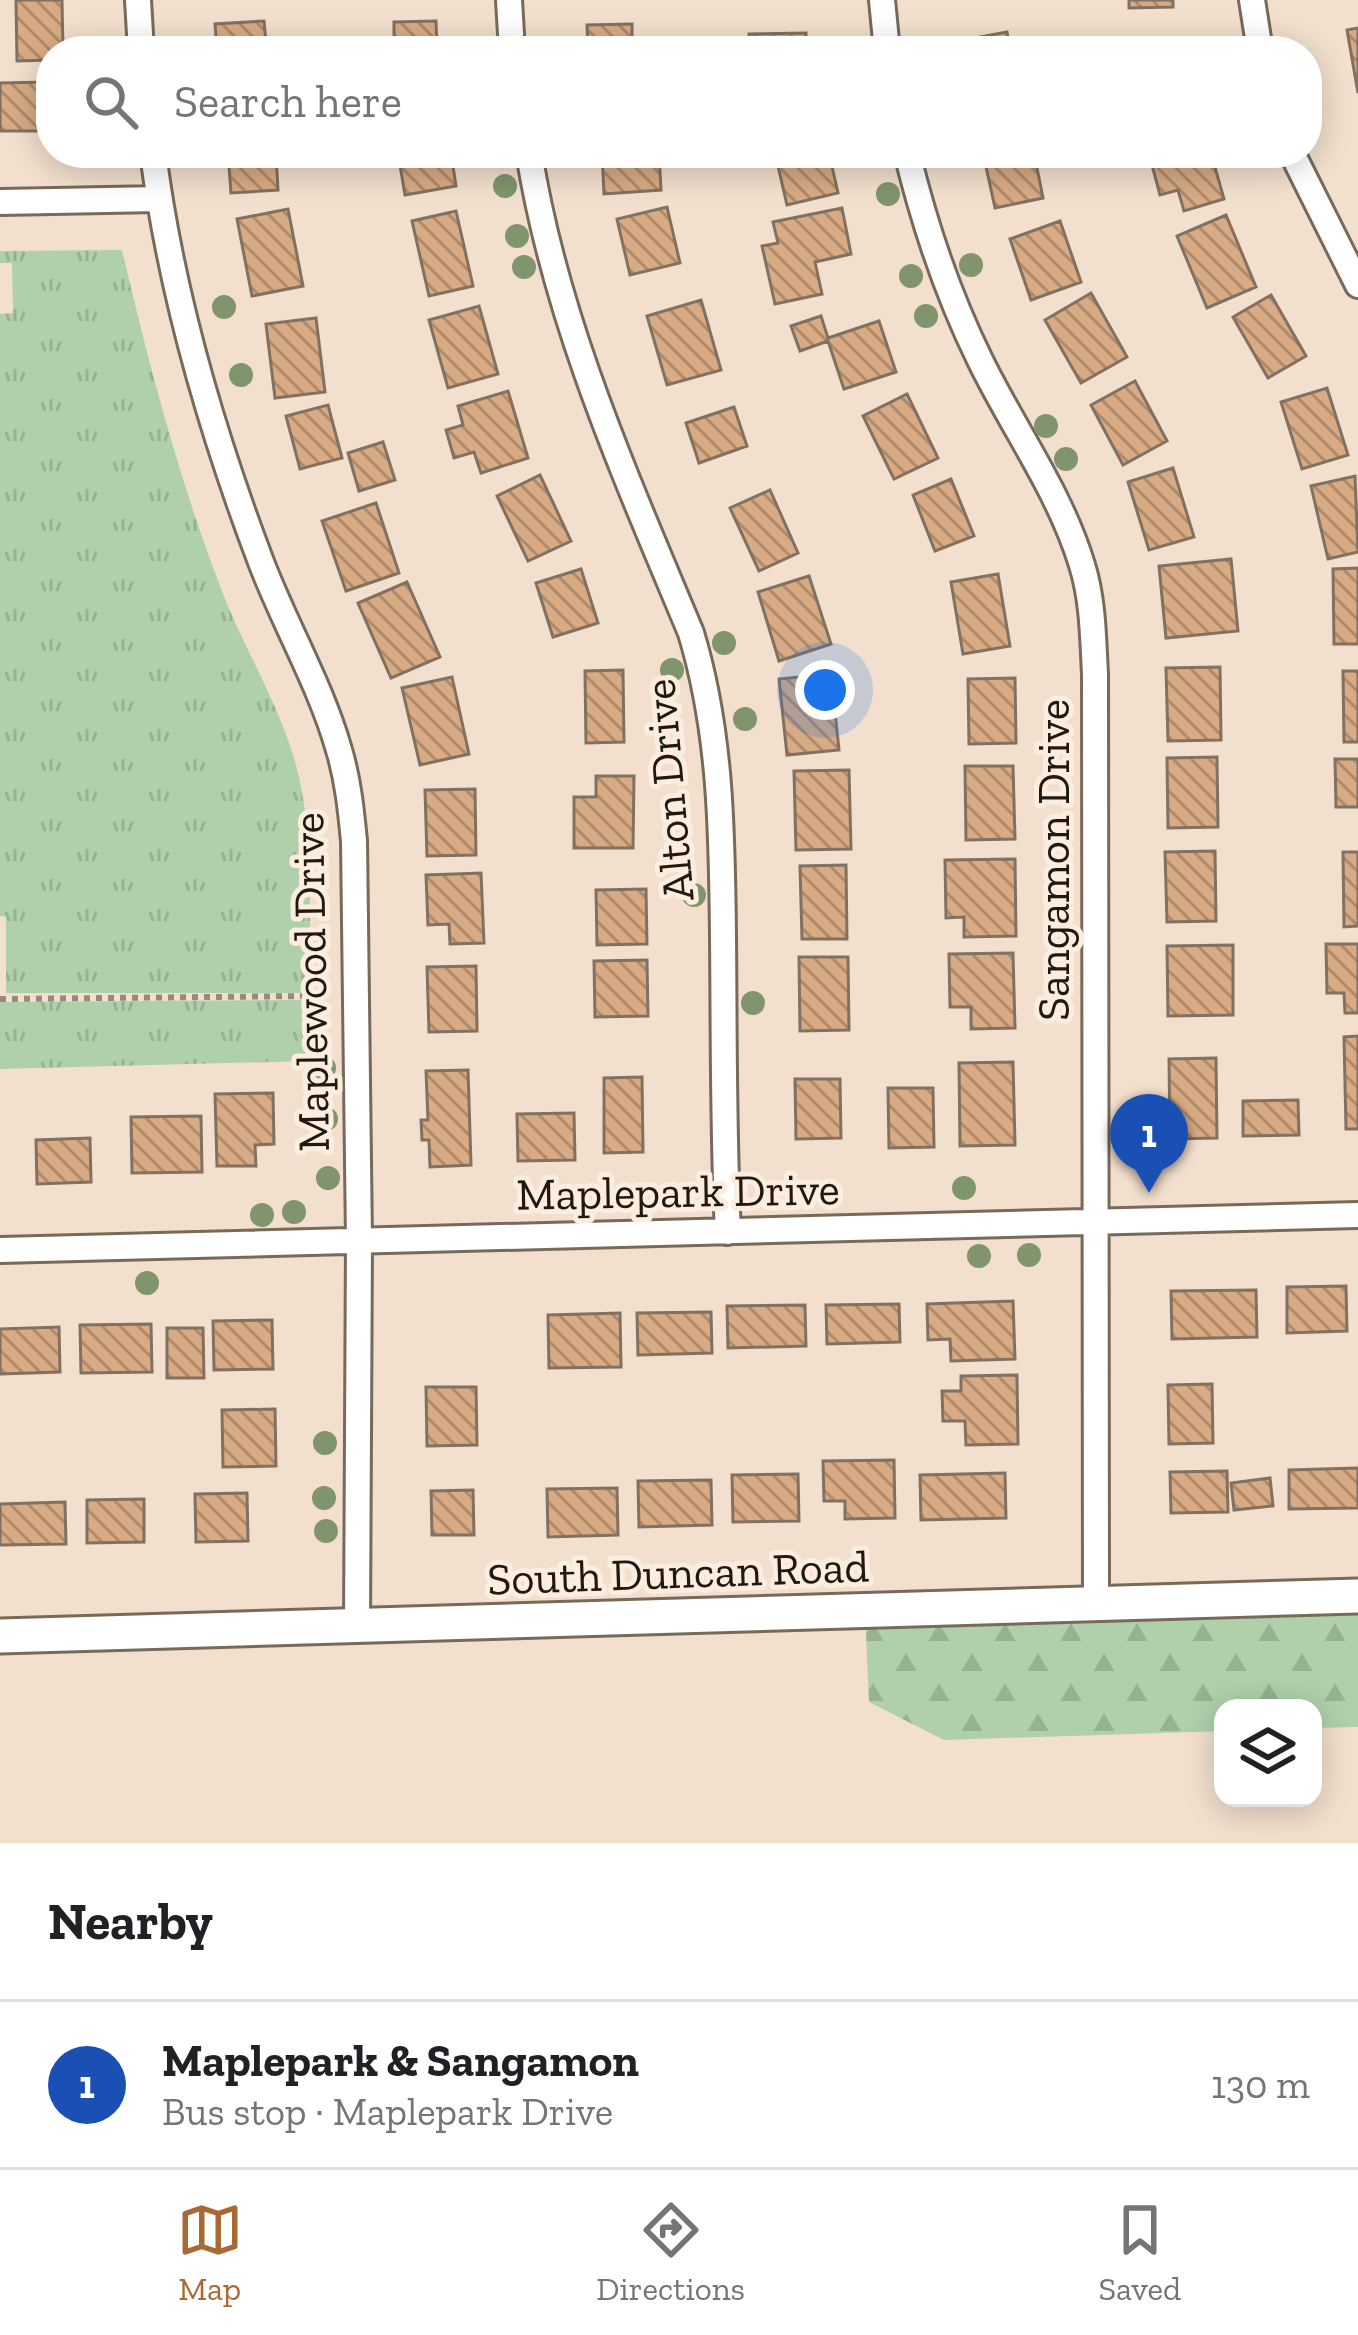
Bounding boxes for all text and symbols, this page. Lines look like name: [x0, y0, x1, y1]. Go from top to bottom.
search box: [36, 36, 1322, 168]
icon: search: [78, 69, 144, 135]
text: Search here: [174, 75, 402, 129]
your location: [795, 660, 855, 720]
street label: Alton Drive: [632, 677, 706, 903]
street label: Sangamon Drive: [1027, 699, 1081, 1021]
street label: Maplewood Drive: [281, 812, 341, 1152]
pin: 1: [1110, 1094, 1188, 1193]
street label: Maplepark Drive: [516, 1162, 840, 1222]
street label: South Duncan Road: [486, 1539, 870, 1607]
map controls: [1214, 1699, 1322, 1807]
button: layers: [1214, 1699, 1322, 1807]
text: Nearby: [48, 1891, 213, 1952]
text: Maplepark & Sangamon: [162, 2034, 639, 2088]
text: 1: [79, 2061, 95, 2108]
text: 130 m: [1211, 2061, 1310, 2108]
text: Bus stop · Maplepark Drive: [162, 2088, 613, 2135]
tab: Map: [177, 2197, 243, 2308]
tab: Directions: [596, 2197, 745, 2308]
tab: Saved: [1099, 2197, 1181, 2308]

